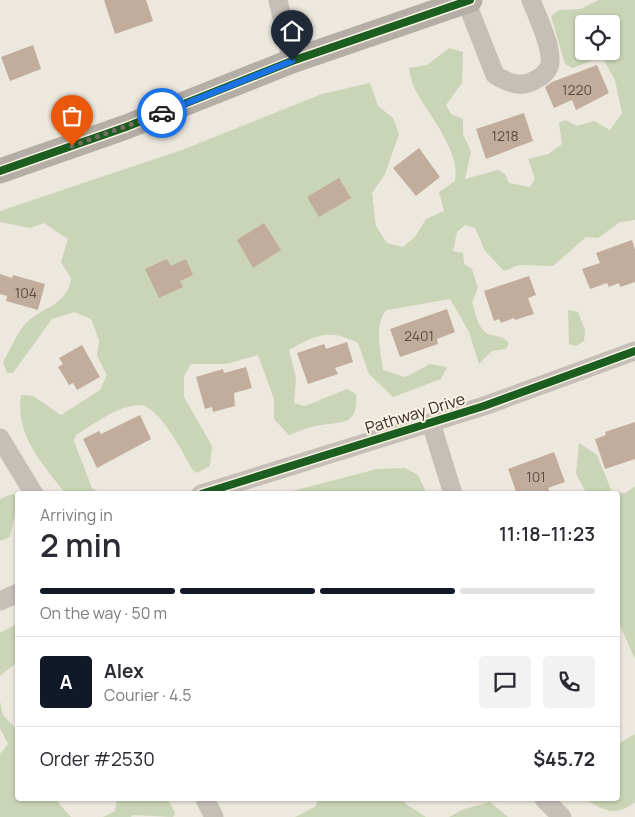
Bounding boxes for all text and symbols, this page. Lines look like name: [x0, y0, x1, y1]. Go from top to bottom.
pin: [271, 10, 313, 61]
map controls: [575, 15, 620, 60]
button: locate: [575, 15, 620, 60]
icon: home: [278, 17, 306, 45]
house number: 1220: [562, 80, 592, 99]
courier: [137, 88, 187, 138]
pin: [51, 95, 93, 146]
icon: car: [148, 99, 176, 127]
icon: bag: [58, 102, 86, 130]
house number: 1218: [491, 126, 519, 145]
house number: 104: [15, 283, 37, 302]
house number: 2401: [404, 326, 434, 345]
street label: Pathway Drive: [362, 387, 468, 439]
house number: 101: [526, 467, 546, 486]
text: Arriving in: [40, 504, 113, 526]
text: 11:18–11:23: [499, 521, 595, 547]
text: 2 min: [40, 523, 122, 567]
text: On the way · 50 m: [40, 602, 167, 624]
button: chat: [479, 656, 531, 708]
button: phone: [543, 656, 595, 708]
text: Alex: [104, 658, 144, 684]
text: A: [60, 669, 72, 695]
text: Courier · 4.5: [104, 684, 191, 706]
text: Order #2530: [40, 746, 155, 772]
text: $45.72: [533, 746, 595, 772]

